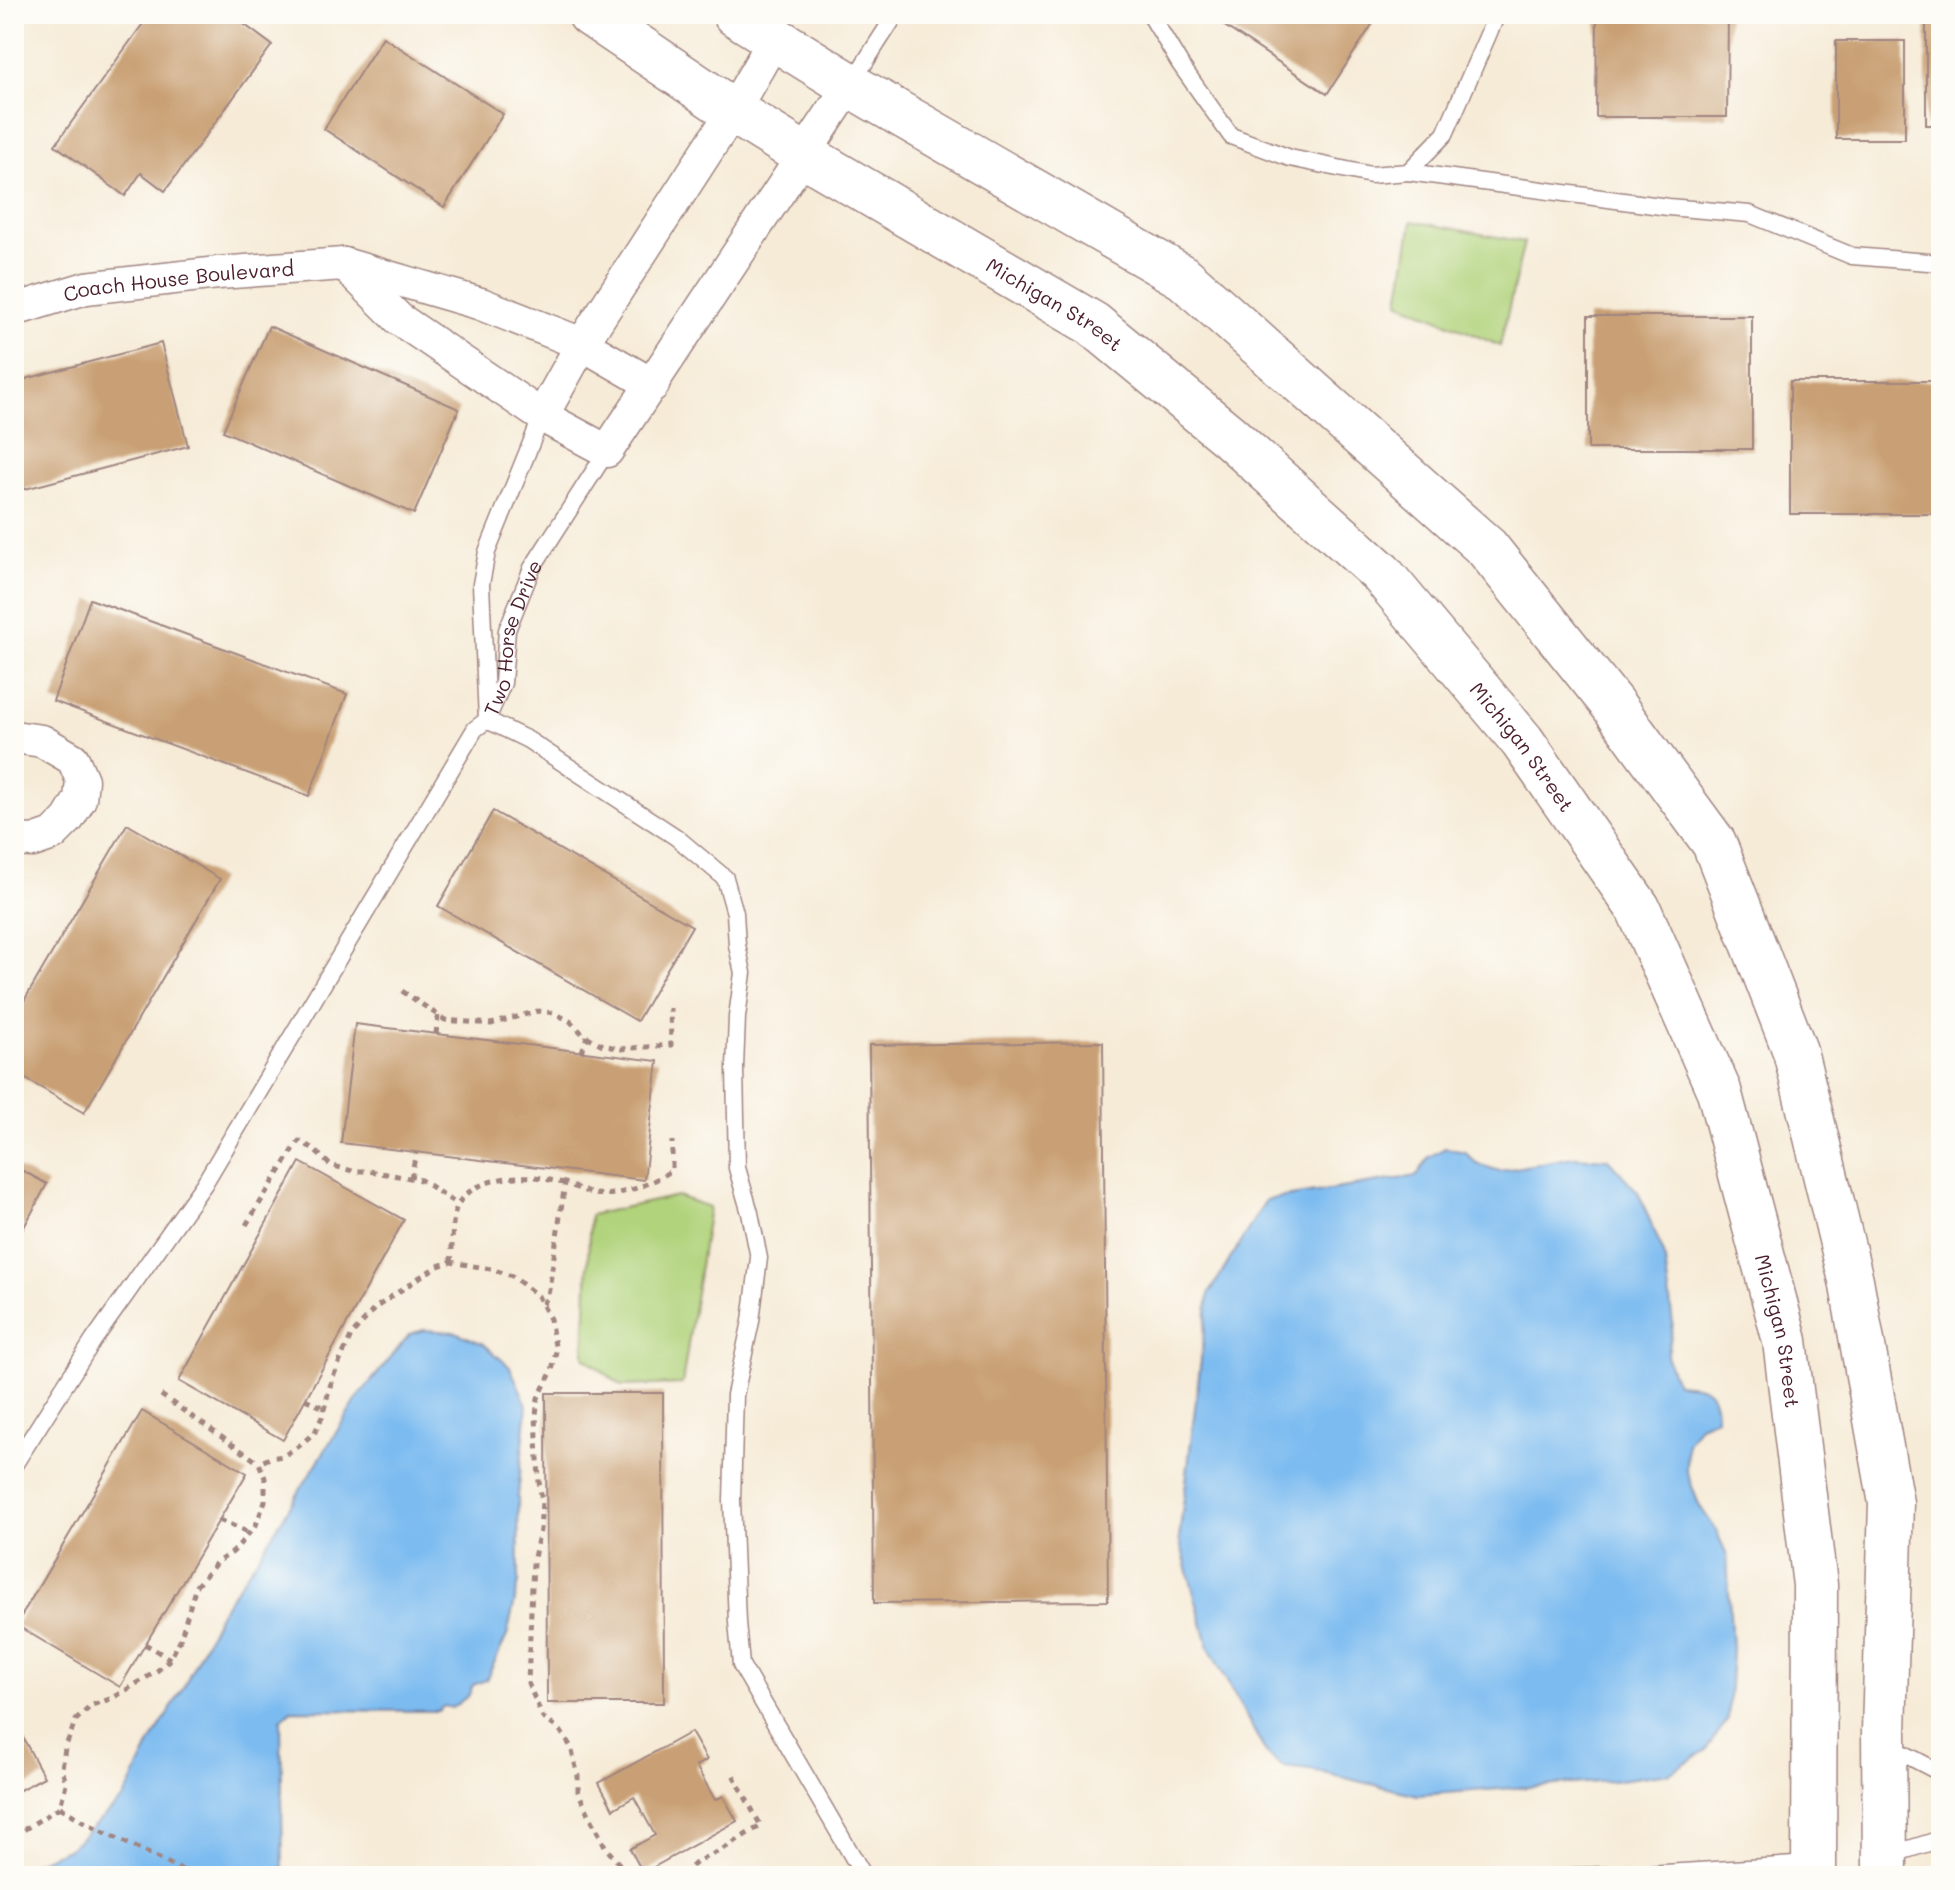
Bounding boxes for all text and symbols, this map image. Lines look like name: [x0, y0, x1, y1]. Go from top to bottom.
street label: Michigan Street: [982, 252, 1128, 356]
street label: Coach House Boulevard: [60, 255, 295, 307]
street label: Two Horse Drive: [477, 554, 547, 720]
street label: Michigan Street: [1465, 676, 1580, 817]
street label: Michigan Street: [1750, 1251, 1806, 1409]

